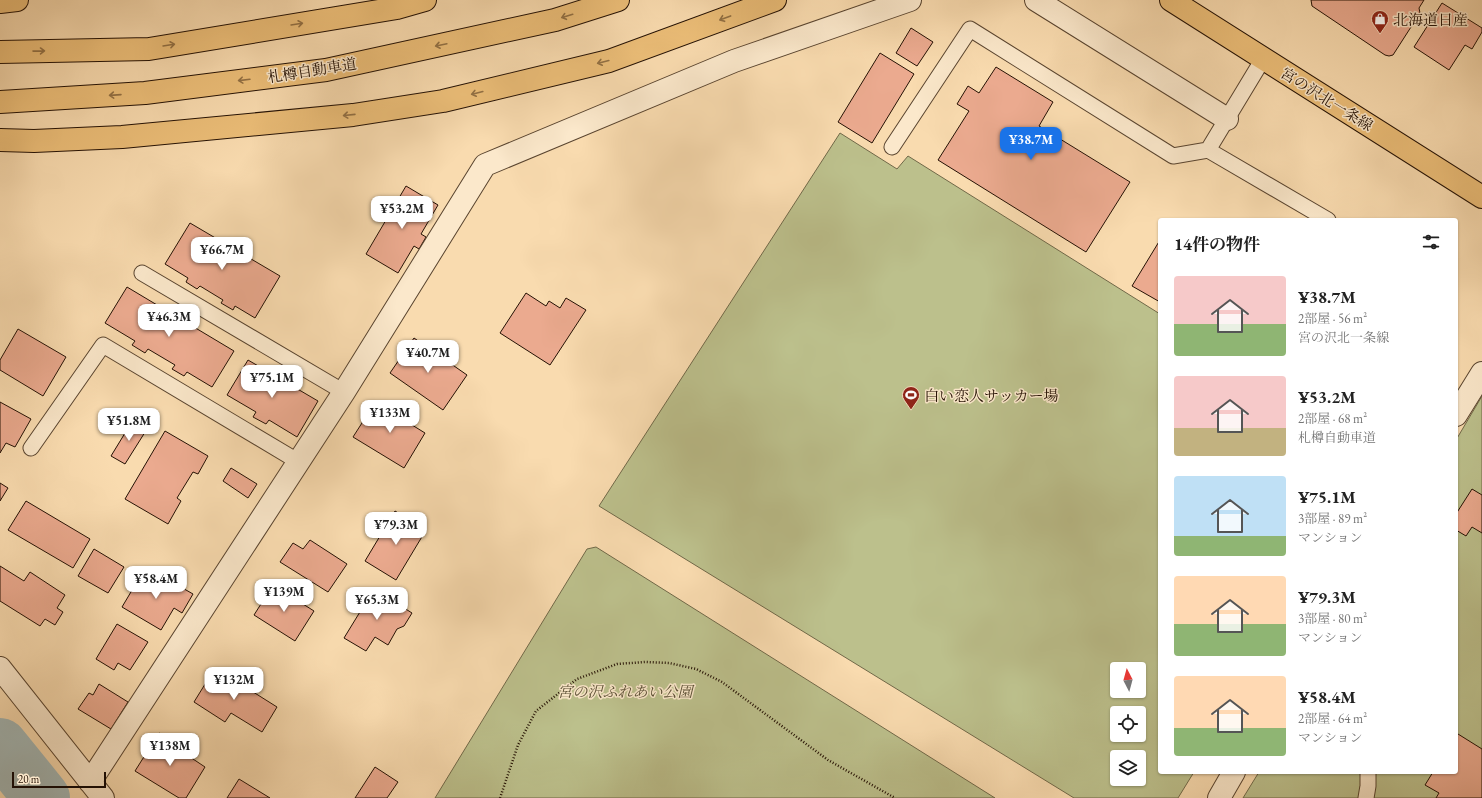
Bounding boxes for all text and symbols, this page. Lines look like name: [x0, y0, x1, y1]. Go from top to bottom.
shop icon: 北海道日産: [1370, 9, 1390, 34]
place label: 北海道日産: [1393, 10, 1468, 29]
one-way arrow: [561, 13, 574, 20]
one-way arrow: [720, 15, 732, 23]
one-way arrow: [290, 20, 303, 28]
one-way arrow: [162, 41, 175, 49]
one-way arrow: [435, 41, 448, 49]
one-way arrow: [32, 47, 45, 55]
street label: 札樽自動車道: [266, 54, 358, 86]
one-way arrow: [597, 59, 610, 66]
street label: 宮の沢北一条線: [1277, 63, 1377, 135]
one-way arrow: [238, 76, 251, 84]
one-way arrow: [470, 90, 483, 98]
one-way arrow: [109, 91, 122, 99]
one-way arrow: [342, 111, 355, 119]
pin: ¥38.7M: [998, 127, 1064, 161]
text: ¥38.7M: [1009, 131, 1053, 148]
pin: ¥53.2M: [369, 196, 435, 230]
text: ¥53.2M: [380, 200, 424, 217]
icon: filters: [1420, 231, 1442, 253]
text: 14件の物件: [1174, 233, 1260, 255]
pin: ¥66.7M: [189, 237, 255, 271]
text: ¥66.7M: [200, 241, 244, 258]
text: ¥38.7M: [1298, 286, 1356, 308]
icon: home: [1206, 292, 1254, 340]
pin: ¥46.3M: [136, 304, 202, 338]
text: ¥46.3M: [147, 308, 191, 325]
text: 2部屋 · 56 m²: [1298, 310, 1367, 327]
text: 宮の沢北一条線: [1298, 329, 1389, 346]
pin: ¥40.7M: [395, 340, 461, 374]
text: ¥40.7M: [406, 344, 450, 361]
pin: ¥75.1M: [239, 365, 305, 399]
text: ¥75.1M: [250, 369, 294, 386]
sports icon: 白い恋人サッカー場: [901, 385, 921, 410]
place label: 白い恋人サッカー場: [924, 386, 1059, 405]
text: ¥53.2M: [1298, 386, 1356, 408]
icon: home: [1206, 392, 1254, 440]
pin: ¥133M: [362, 400, 418, 434]
text: ¥133M: [369, 404, 411, 421]
pin: ¥51.8M: [96, 408, 162, 442]
text: 2部屋 · 68 m²: [1298, 410, 1367, 427]
text: ¥51.8M: [107, 412, 151, 429]
text: 札樽自動車道: [1298, 429, 1376, 446]
text: ¥75.1M: [1298, 486, 1356, 508]
icon: home: [1206, 492, 1254, 540]
text: 3部屋 · 89 m²: [1298, 510, 1367, 527]
pin: ¥79.3M: [363, 512, 429, 546]
text: ¥79.3M: [374, 516, 418, 533]
text: マンション: [1298, 529, 1362, 546]
pin: ¥58.4M: [123, 566, 189, 600]
text: ¥58.4M: [134, 570, 178, 587]
pin: ¥139M: [256, 579, 312, 613]
text: ¥139M: [263, 583, 305, 600]
text: ¥79.3M: [1298, 586, 1356, 608]
pin: ¥65.3M: [344, 587, 410, 621]
text: ¥65.3M: [355, 591, 399, 608]
icon: home: [1206, 592, 1254, 640]
text: 3部屋 · 80 m²: [1298, 610, 1367, 627]
text: マンション: [1298, 629, 1362, 646]
north arrow: [1110, 662, 1146, 698]
map controls: [1110, 662, 1146, 786]
pin: ¥132M: [206, 667, 262, 701]
text: ¥132M: [213, 671, 255, 688]
park label: 宮の沢ふれあい公園: [557, 682, 695, 701]
text: ¥58.4M: [1298, 686, 1356, 708]
icon: home: [1206, 692, 1254, 740]
button: locate: [1110, 706, 1146, 742]
text: 2部屋 · 64 m²: [1298, 710, 1367, 727]
text: マンション: [1298, 729, 1362, 746]
pin: ¥138M: [142, 733, 198, 767]
text: ¥138M: [149, 737, 191, 754]
button: layers: [1110, 750, 1146, 786]
scale bar: [12, 770, 106, 789]
text: 20 m: [18, 772, 39, 786]

